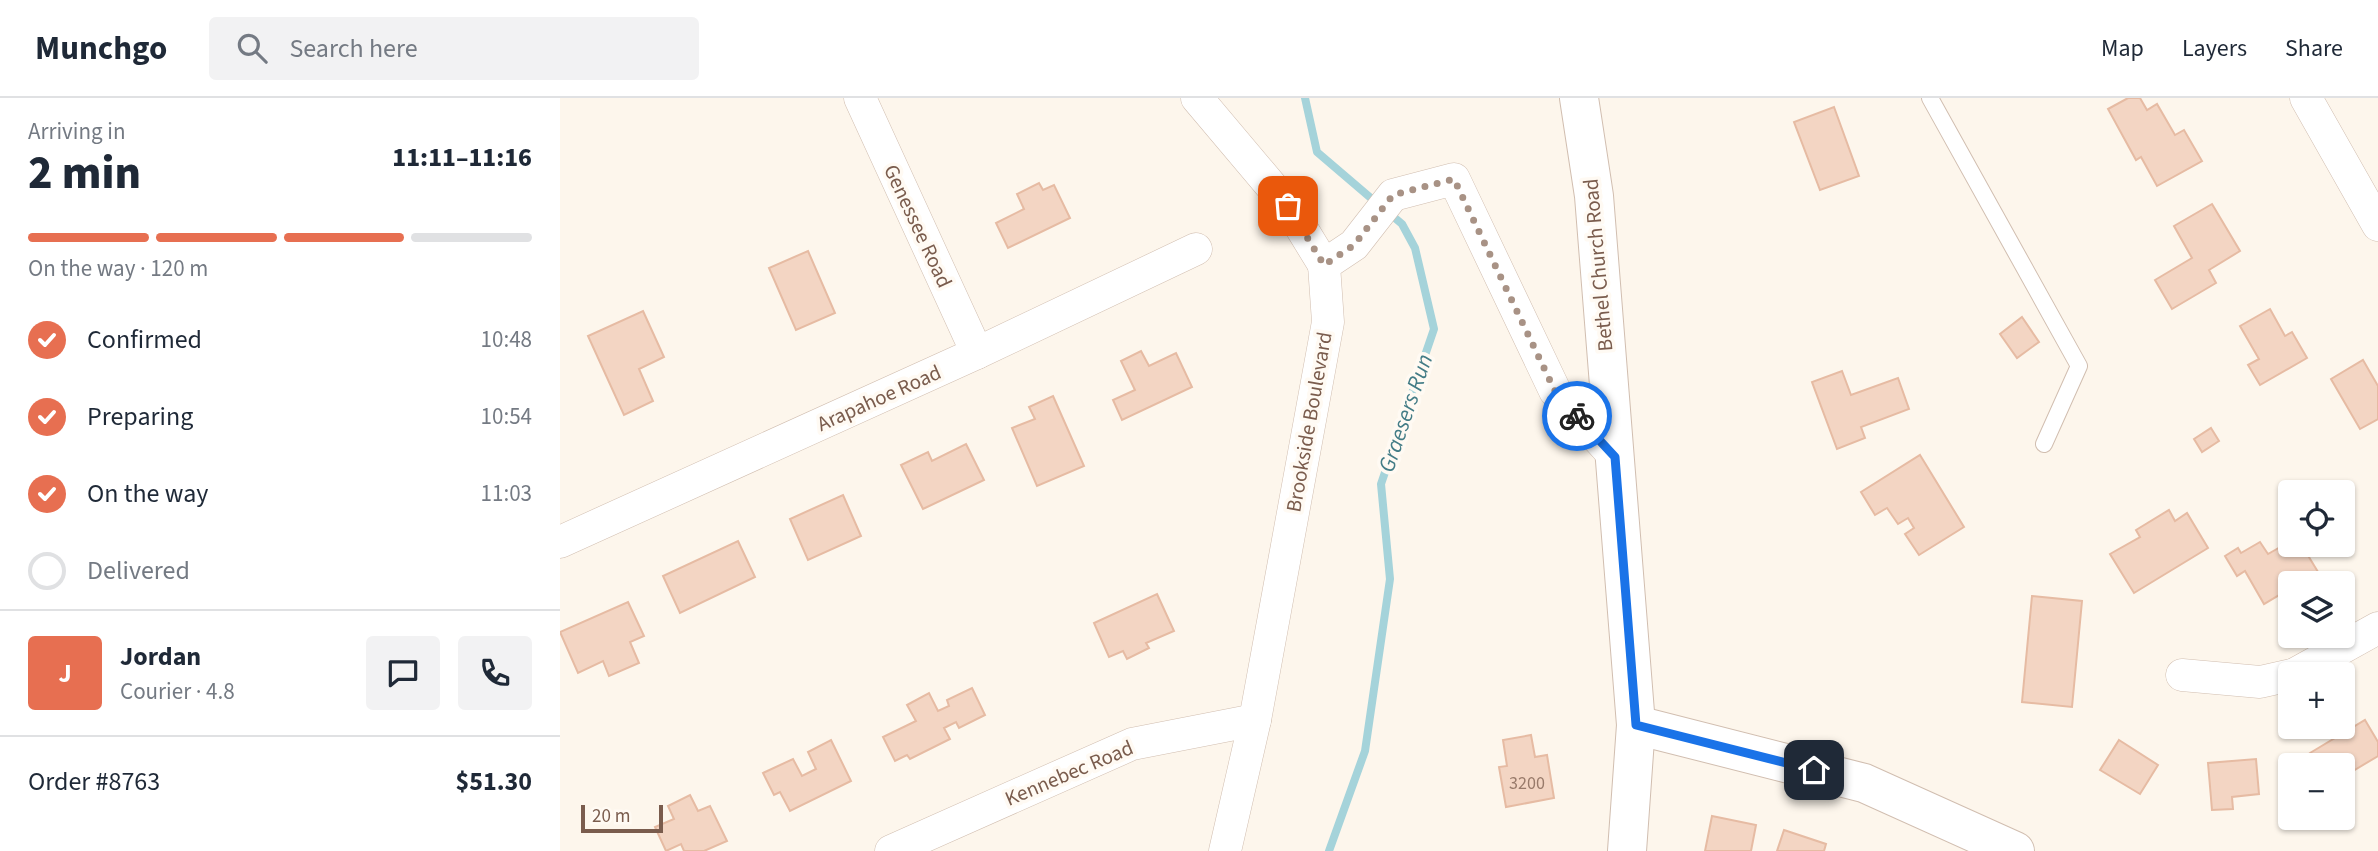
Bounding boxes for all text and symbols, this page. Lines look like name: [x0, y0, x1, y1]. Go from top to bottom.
search box: [209, 17, 699, 80]
text: Munchgo: [35, 25, 167, 72]
icon: search: [233, 29, 271, 67]
text: Search here: [289, 30, 418, 67]
text: Map: [2101, 31, 2144, 66]
text: Layers: [2182, 31, 2247, 66]
text: Share: [2285, 31, 2343, 66]
text: Arriving in: [28, 115, 126, 148]
text: 11:11–11:16: [392, 139, 532, 176]
text: 2 min: [28, 141, 141, 206]
street label: Genessee Road: [876, 159, 960, 293]
pin: [1258, 176, 1318, 236]
street label: Bethel Church Road: [1576, 177, 1620, 353]
icon: bag: [1269, 187, 1307, 225]
text: On the way · 120 m: [28, 252, 208, 285]
icon: check: [28, 321, 66, 359]
text: Confirmed: [87, 321, 202, 358]
text: 10:48: [481, 323, 532, 356]
street label: Brookside Boulevard: [1278, 330, 1340, 514]
water label: Graesers Run: [1370, 350, 1441, 477]
street label: Arapahoe Road: [812, 357, 946, 439]
courier: [1542, 381, 1612, 451]
icon: bike: [1558, 397, 1596, 435]
icon: check: [28, 398, 66, 436]
text: Preparing: [87, 398, 193, 435]
text: 10:54: [481, 400, 532, 433]
icon: check: [28, 475, 66, 513]
text: On the way: [87, 475, 208, 512]
text: 11:03: [481, 477, 532, 510]
map controls: [2278, 480, 2355, 830]
button: locate: [2278, 480, 2355, 557]
text: Delivered: [87, 552, 190, 589]
button: layers: [2278, 571, 2355, 648]
button: chat: [366, 636, 440, 710]
button: phone: [458, 636, 532, 710]
text: Jordan: [120, 638, 201, 675]
text: J: [58, 655, 72, 692]
button: +: [2278, 662, 2355, 739]
text: Courier · 4.8: [120, 675, 235, 708]
street label: Kennebec Road: [1000, 732, 1138, 814]
pin: [1784, 740, 1844, 800]
icon: home: [1795, 751, 1833, 789]
button: −: [2278, 753, 2355, 830]
text: Order #8763: [28, 763, 160, 800]
text: $51.30: [456, 763, 532, 800]
house number: 3200: [1509, 771, 1545, 796]
scale bar: [581, 802, 663, 834]
text: 20 m: [592, 803, 630, 830]

